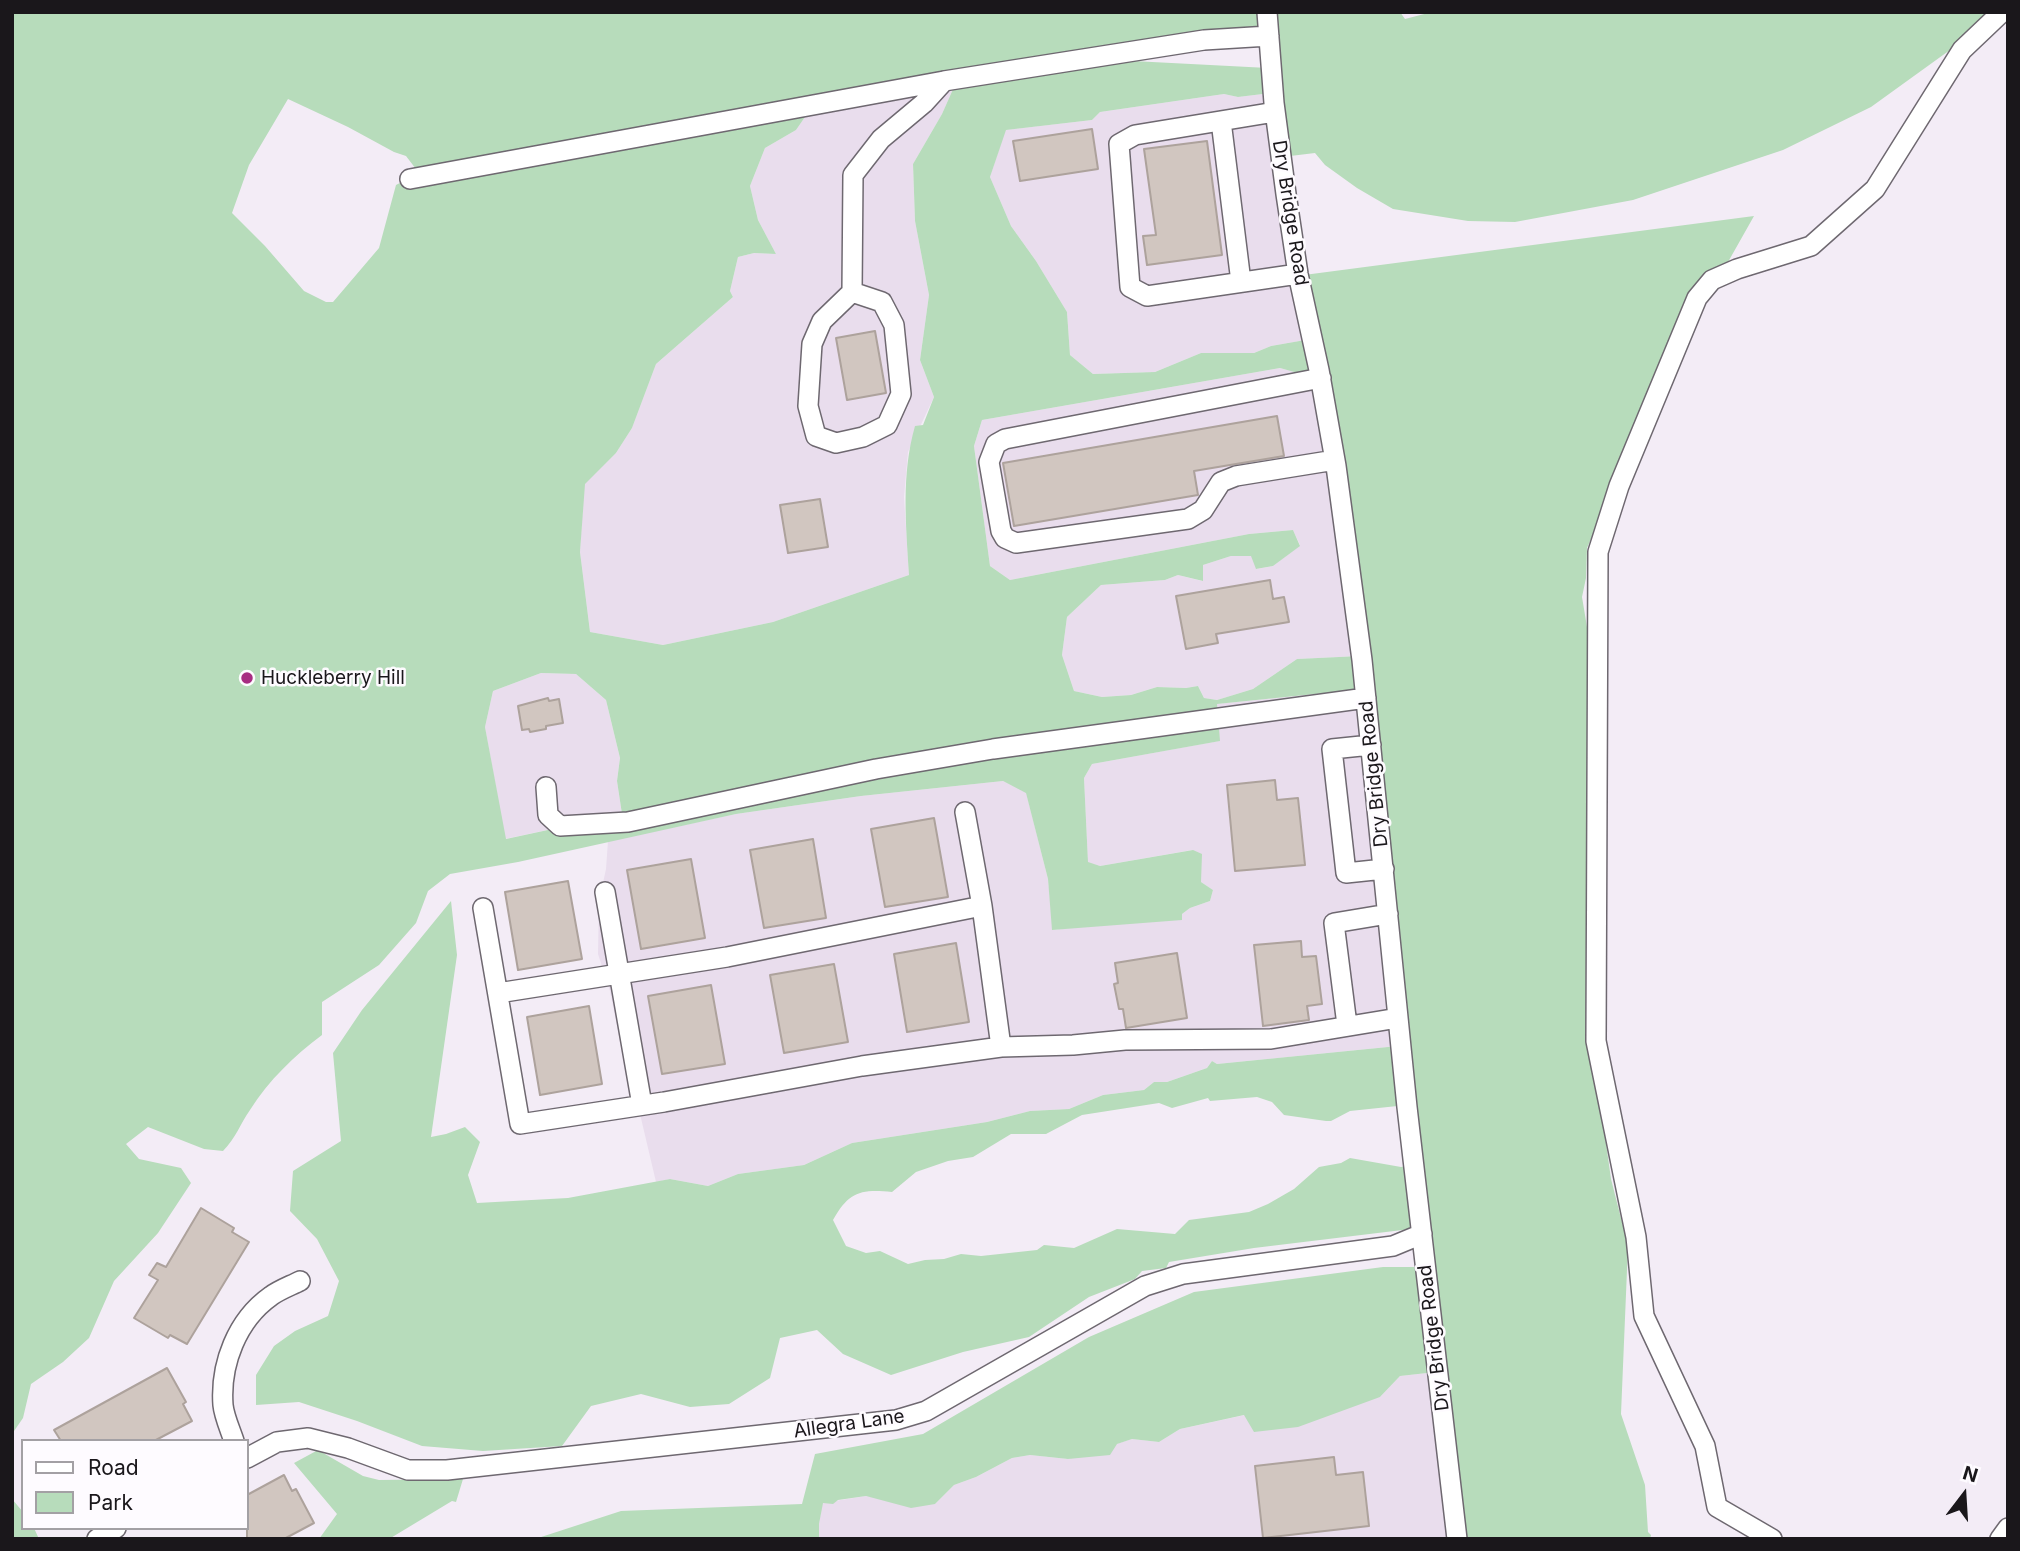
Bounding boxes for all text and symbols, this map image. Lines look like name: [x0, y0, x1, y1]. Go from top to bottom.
street label: Dry Bridge Road: [1267, 139, 1313, 287]
place label: Huckleberry Hill: [261, 667, 405, 689]
marker: Huckleberry Hill: [239, 670, 255, 686]
street label: Dry Bridge Road: [1355, 700, 1393, 848]
street label: Dry Bridge Road: [1414, 1264, 1454, 1412]
street label: Allegra Lane: [792, 1405, 906, 1443]
legend: [21, 1439, 248, 1530]
text: Road: [88, 1455, 139, 1480]
north arrow: [1929, 1460, 1999, 1530]
text: N: [1960, 1461, 1981, 1488]
text: Park: [88, 1490, 133, 1515]

